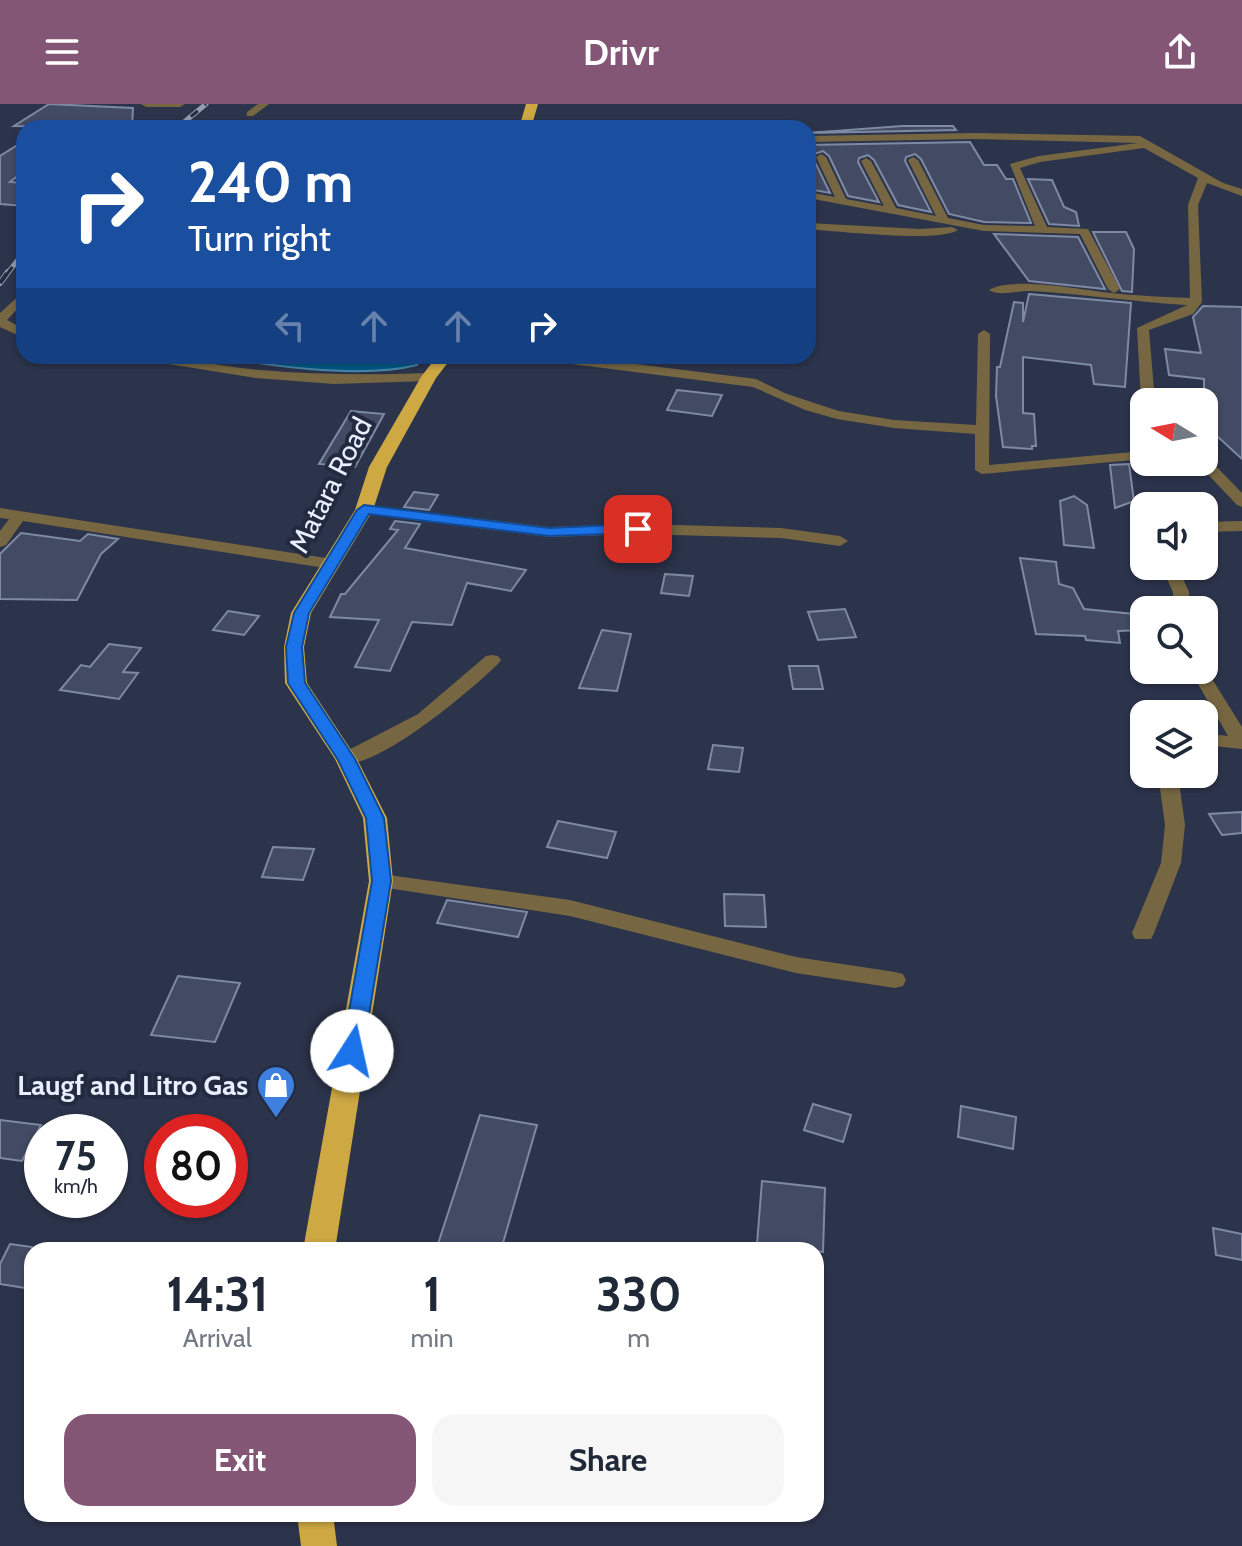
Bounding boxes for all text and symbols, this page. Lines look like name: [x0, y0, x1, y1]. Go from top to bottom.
icon: menu: [40, 30, 84, 74]
text: Drivr: [583, 30, 659, 74]
icon: share: [1158, 30, 1202, 74]
text: 240 m: [188, 148, 353, 216]
icon: right: [56, 152, 160, 256]
text: Turn right: [188, 216, 331, 260]
icon: left: [268, 304, 312, 348]
icon: ahead: [352, 304, 396, 348]
icon: ahead: [436, 304, 480, 348]
icon: right: [520, 304, 564, 348]
north arrow: [1130, 388, 1218, 476]
map controls: [1130, 388, 1218, 788]
street label: Matara Road: [281, 411, 379, 559]
button: sound: [1130, 492, 1218, 580]
pin: [604, 495, 672, 563]
icon: arrive: [616, 507, 660, 551]
button: search: [1130, 596, 1218, 684]
button: layers: [1130, 700, 1218, 788]
position arrow: [310, 1009, 394, 1093]
shop icon: Laugf and Litro Gas: [255, 1064, 297, 1119]
place label: Laugf and Litro Gas: [17, 1068, 248, 1102]
speed limit sign: 80: [144, 1114, 248, 1218]
text: 75: [55, 1131, 97, 1180]
text: km/h: [54, 1174, 98, 1198]
text: 14:31: [166, 1265, 268, 1323]
text: 1: [423, 1265, 441, 1323]
text: 330: [596, 1265, 682, 1323]
text: Arrival: [183, 1322, 252, 1354]
text: min: [411, 1322, 453, 1354]
text: m: [627, 1322, 650, 1354]
button: Exit: [64, 1414, 416, 1506]
button: Share: [432, 1414, 784, 1506]

